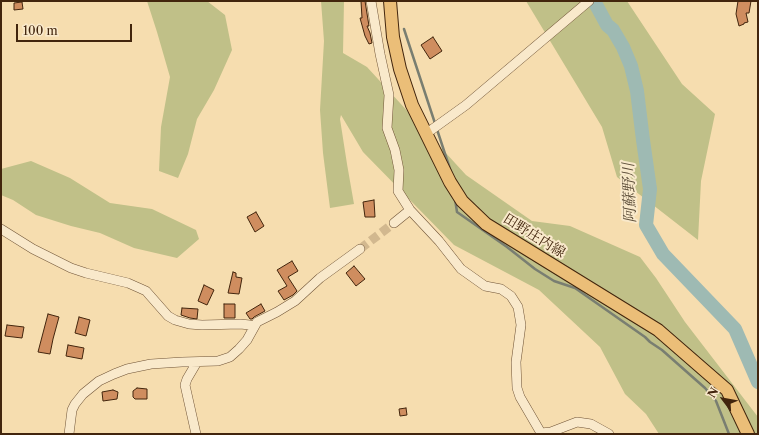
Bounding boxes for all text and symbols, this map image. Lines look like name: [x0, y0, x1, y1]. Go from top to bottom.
scale bar: [18, 16, 134, 42]
text: 100 m: [23, 23, 58, 38]
water label: 阿蘇野川: [620, 163, 640, 223]
street label: 田野庄内線: [500, 210, 568, 262]
north arrow: [703, 379, 743, 419]
text: N: [704, 385, 721, 400]

